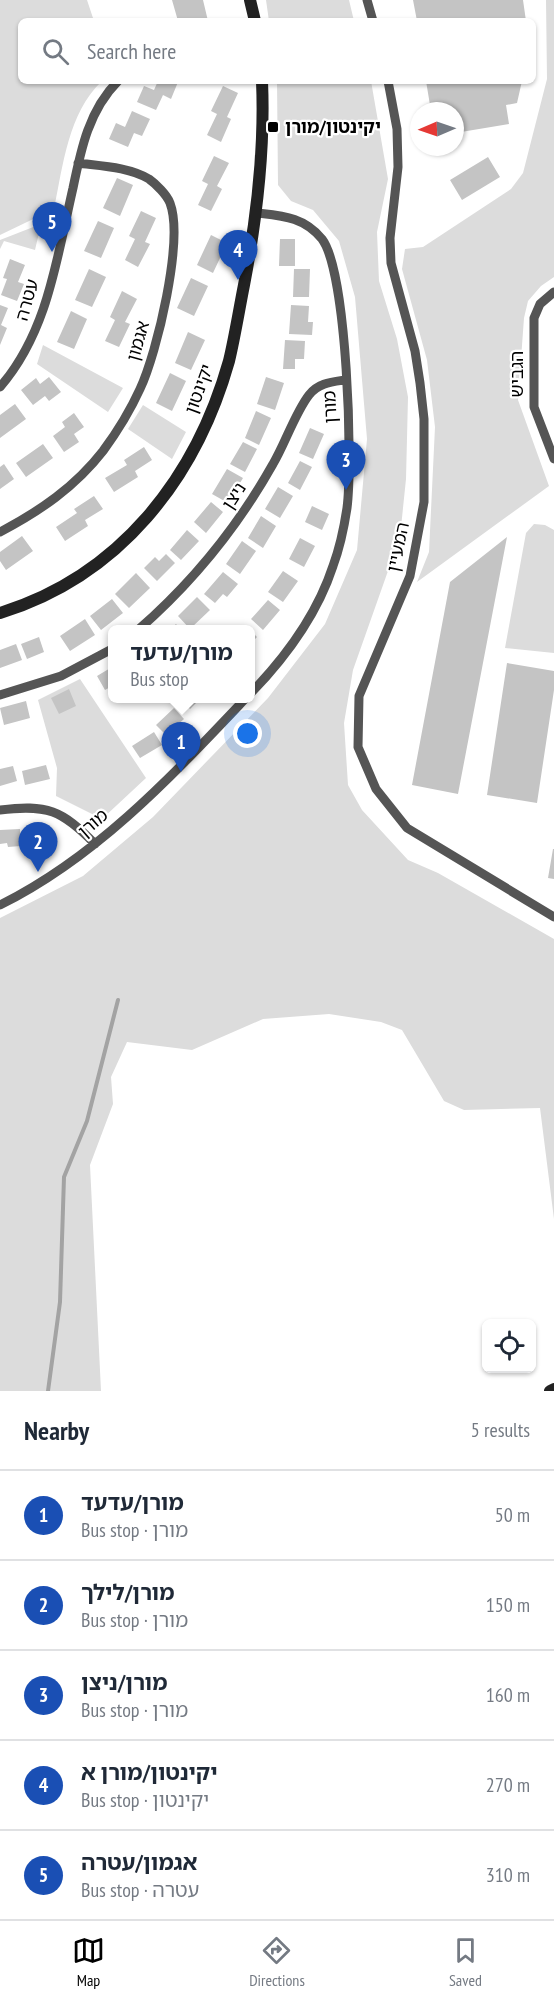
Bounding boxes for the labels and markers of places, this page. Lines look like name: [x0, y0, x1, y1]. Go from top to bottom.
place label: יקינטון/מורן: [285, 115, 381, 138]
marker: יקינטון/מורן: [266, 120, 280, 134]
pin: 5: [32, 202, 72, 252]
pin: 4: [218, 230, 258, 280]
pin: 3: [326, 440, 366, 490]
pin: 1: [162, 722, 201, 772]
pin: 2: [18, 822, 57, 872]

